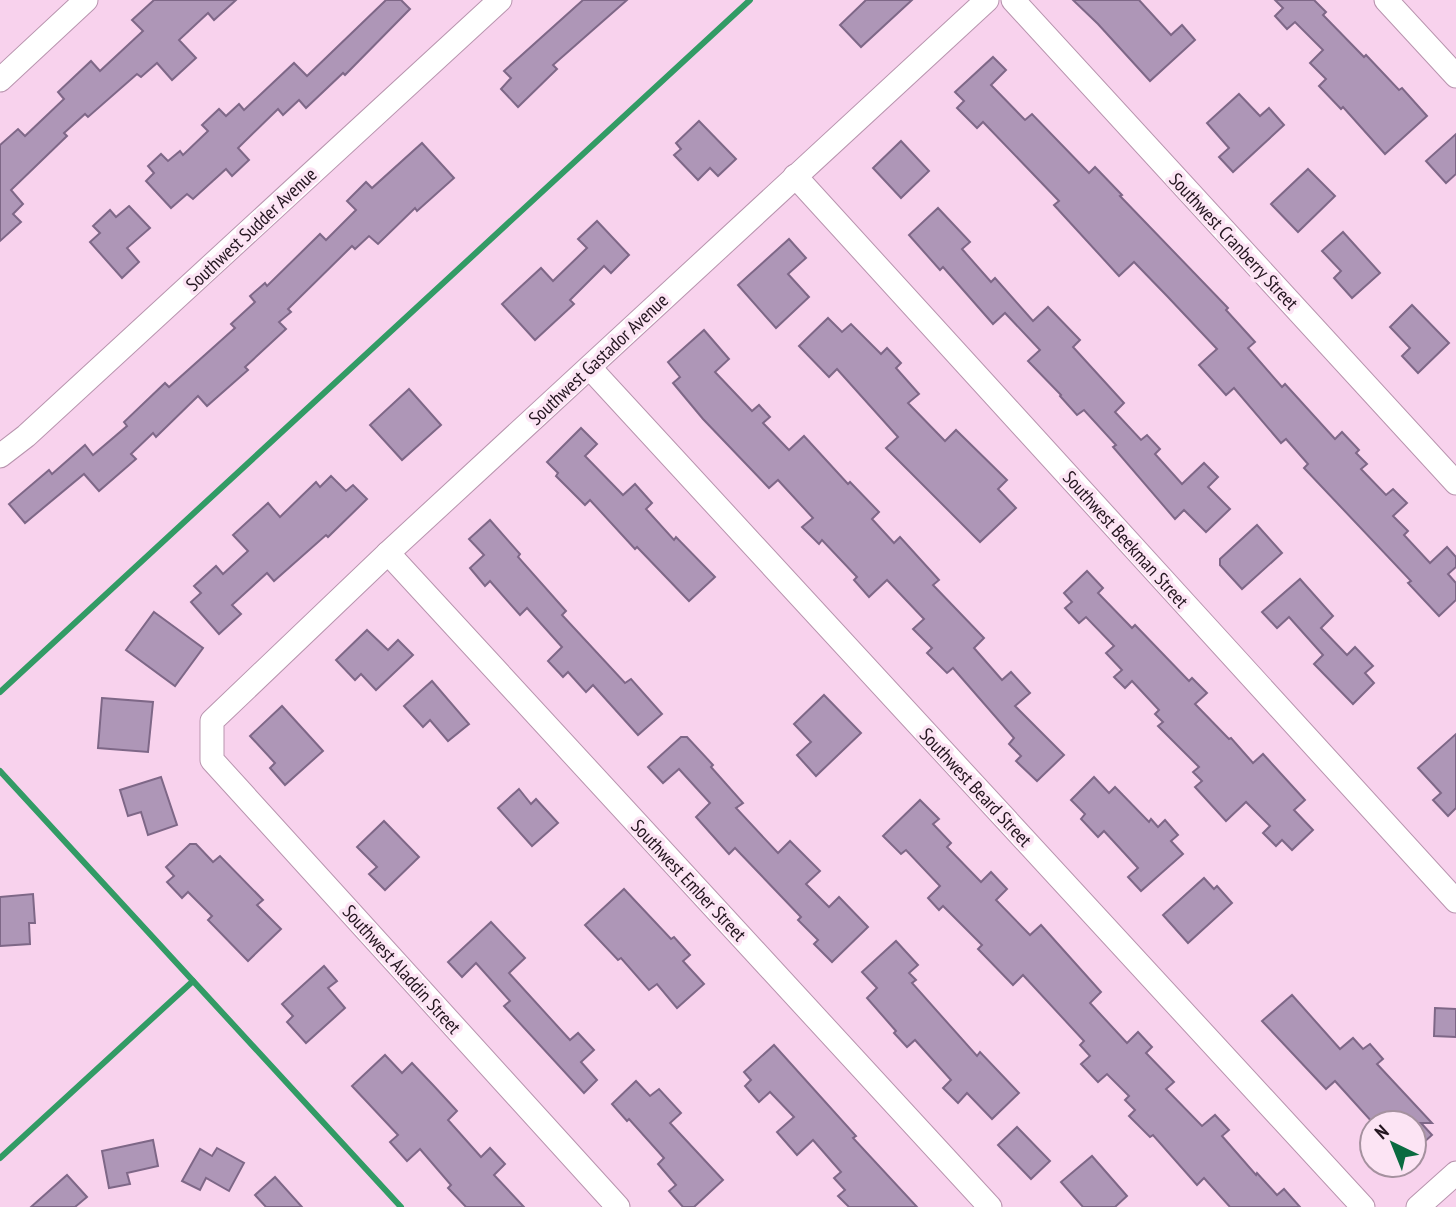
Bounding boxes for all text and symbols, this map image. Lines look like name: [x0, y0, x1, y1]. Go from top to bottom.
street label: Southwest Sudder Avenue: [181, 162, 322, 296]
street label: Southwest Cranberry Street: [1164, 167, 1304, 315]
street label: Southwest Gastador Avenue: [523, 288, 673, 430]
street label: Southwest Beekman Street: [1058, 465, 1194, 613]
street label: Southwest Beard Street: [915, 723, 1038, 852]
street label: Southwest Ember Street: [626, 814, 752, 946]
street label: Southwest Aladdin Street: [338, 899, 467, 1039]
north arrow: [1358, 1109, 1428, 1179]
text: N: [1369, 1119, 1393, 1144]

